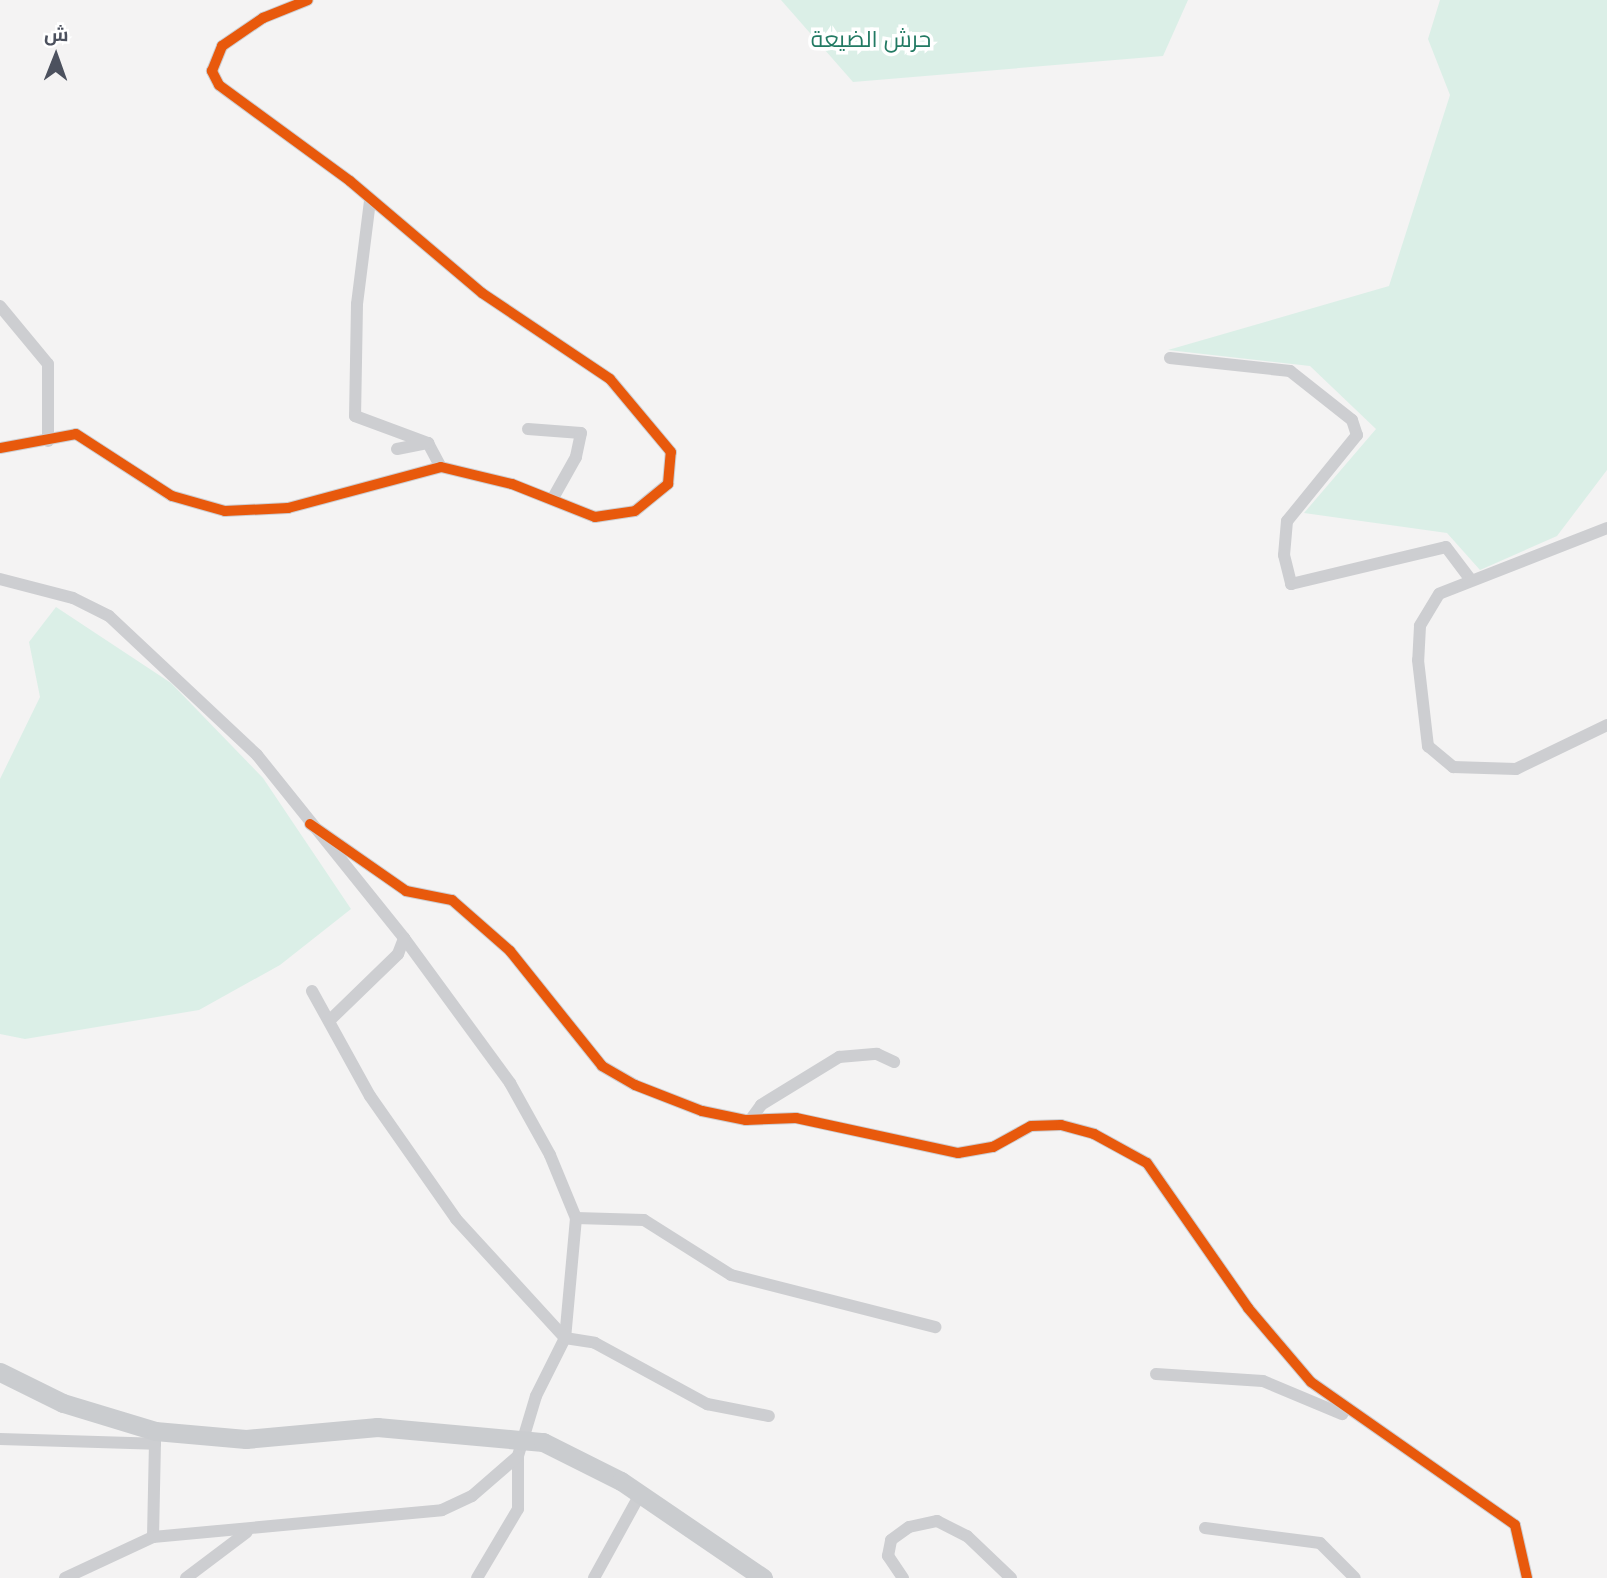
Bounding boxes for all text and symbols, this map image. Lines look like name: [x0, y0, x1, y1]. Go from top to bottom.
north arrow: [21, 21, 91, 91]
text: ش: [44, 24, 69, 46]
park label: حرش الضيعة: [811, 26, 931, 54]

